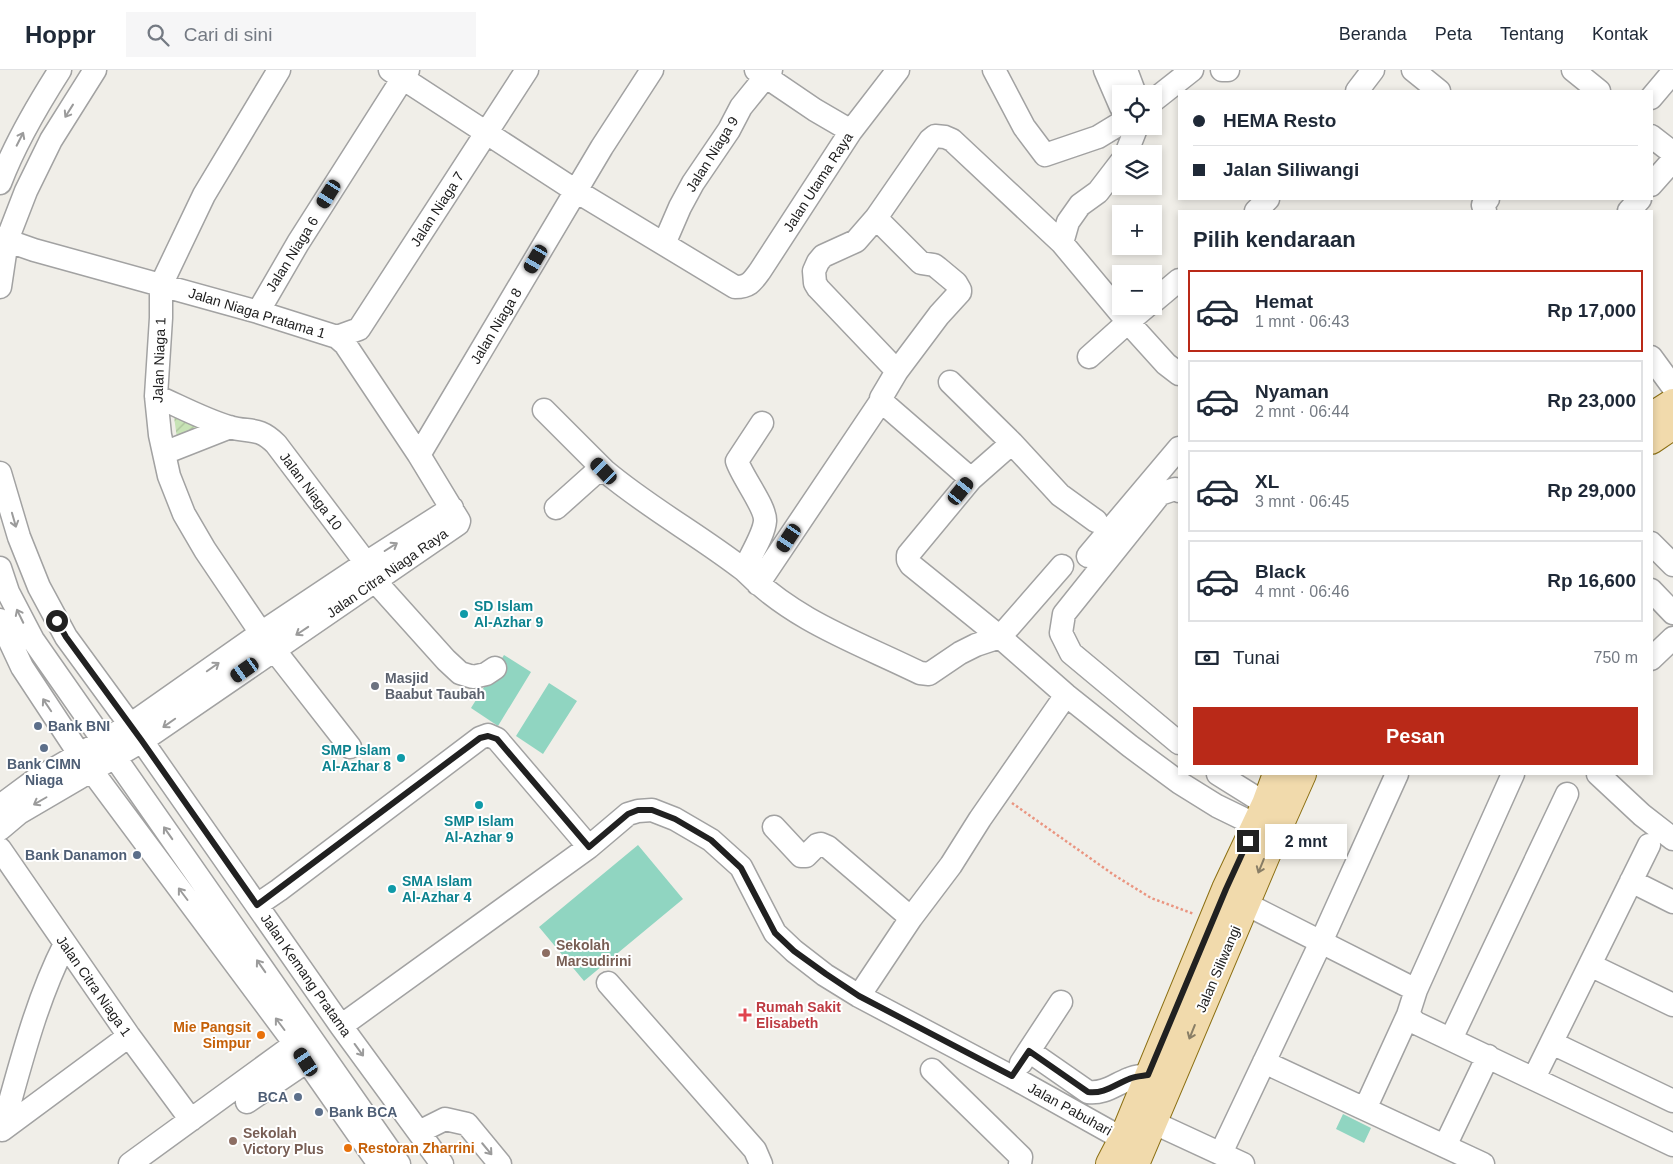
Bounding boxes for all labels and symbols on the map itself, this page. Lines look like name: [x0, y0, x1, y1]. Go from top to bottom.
one-way arrow: [64, 104, 74, 118]
street label: Jalan Niaga 9: [683, 113, 742, 195]
street label: Jalan Utama Raya: [780, 129, 856, 235]
one-way arrow: [15, 131, 25, 146]
street label: Jalan Niaga 7: [407, 169, 467, 249]
car: [314, 177, 343, 211]
street label: Jalan Niaga 6: [263, 213, 322, 295]
car: [522, 242, 549, 276]
street label: Jalan Niaga Pratama 1: [187, 285, 328, 342]
street label: Jalan Niaga 8: [467, 285, 525, 367]
street label: Jalan Niaga 1: [150, 317, 168, 403]
street label: Jalan Niaga 10: [277, 449, 346, 533]
car: [588, 455, 619, 487]
car: [945, 475, 976, 507]
one-way arrow: [9, 511, 19, 527]
car: [774, 521, 803, 555]
street label: Jalan Citra Niaga Raya: [323, 525, 451, 621]
one-way arrow: [384, 541, 398, 551]
place label: SD Islam Al-Azhar 9: [474, 598, 543, 630]
marker: SD Islam Al-Azhar 9: [458, 608, 470, 620]
one-way arrow: [15, 609, 24, 624]
route start: [46, 610, 68, 632]
one-way arrow: [296, 626, 310, 636]
car: [228, 655, 261, 685]
one-way arrow: [206, 662, 220, 672]
place label: Masjid Baabut Taubah: [385, 670, 485, 702]
marker: Masjid Baabut Taubah: [369, 680, 381, 692]
one-way arrow: [42, 698, 53, 712]
place label: Bank BNI: [48, 718, 110, 734]
one-way arrow: [162, 718, 176, 728]
marker: Bank BNI: [32, 720, 44, 732]
marker: Bank CIMN Niaga: [38, 742, 50, 754]
place label: SMP Islam Al-Azhar 8: [321, 742, 391, 774]
marker: SMP Islam Al-Azhar 8: [395, 752, 407, 764]
place label: Bank CIMN Niaga: [7, 756, 81, 788]
one-way arrow: [32, 796, 47, 806]
marker: SMP Islam Al-Azhar 9: [473, 799, 485, 811]
place label: SMP Islam Al-Azhar 9: [444, 813, 514, 845]
callout: 2 mnt: [1266, 824, 1348, 858]
one-way arrow: [163, 826, 173, 840]
route end: [1237, 830, 1259, 852]
place label: Bank Danamon: [25, 847, 127, 863]
marker: Bank Danamon: [131, 849, 143, 861]
one-way arrow: [1256, 858, 1266, 873]
place label: SMA Islam Al-Azhar 4: [402, 873, 472, 905]
marker: SMA Islam Al-Azhar 4: [386, 883, 398, 895]
one-way arrow: [178, 887, 188, 901]
street label: Jalan Kemang Pratama: [257, 910, 355, 1040]
street label: Jalan Siliwangi: [1193, 923, 1243, 1015]
street label: Jalan Citra Niaga 1: [53, 933, 135, 1040]
place label: Sekolah Marsudirini: [556, 937, 631, 969]
marker: Sekolah Marsudirini: [540, 947, 552, 959]
one-way arrow: [256, 959, 266, 973]
place label: Rumah Sakit Elisabeth: [756, 999, 841, 1031]
marker: Rumah Sakit Elisabeth: [738, 1008, 752, 1022]
one-way arrow: [275, 1017, 285, 1031]
place label: Mie Pangsit Simpur: [173, 1019, 252, 1051]
one-way arrow: [1186, 1024, 1196, 1039]
marker: Mie Pangsit Simpur: [255, 1029, 267, 1041]
one-way arrow: [354, 1043, 364, 1057]
car: [291, 1045, 320, 1079]
street label: Jalan Pabuhari: [1025, 1079, 1115, 1139]
place label: BCA: [258, 1089, 288, 1105]
marker: BCA: [292, 1091, 304, 1103]
place label: Bank BCA: [329, 1104, 397, 1120]
marker: Bank BCA: [313, 1106, 325, 1118]
place label: Sekolah Victory Plus: [243, 1125, 324, 1157]
marker: Sekolah Victory Plus: [227, 1135, 239, 1147]
place label: Restoran Zharrini: [358, 1140, 475, 1156]
marker: Restoran Zharrini: [342, 1142, 354, 1154]
one-way arrow: [482, 1142, 493, 1155]

